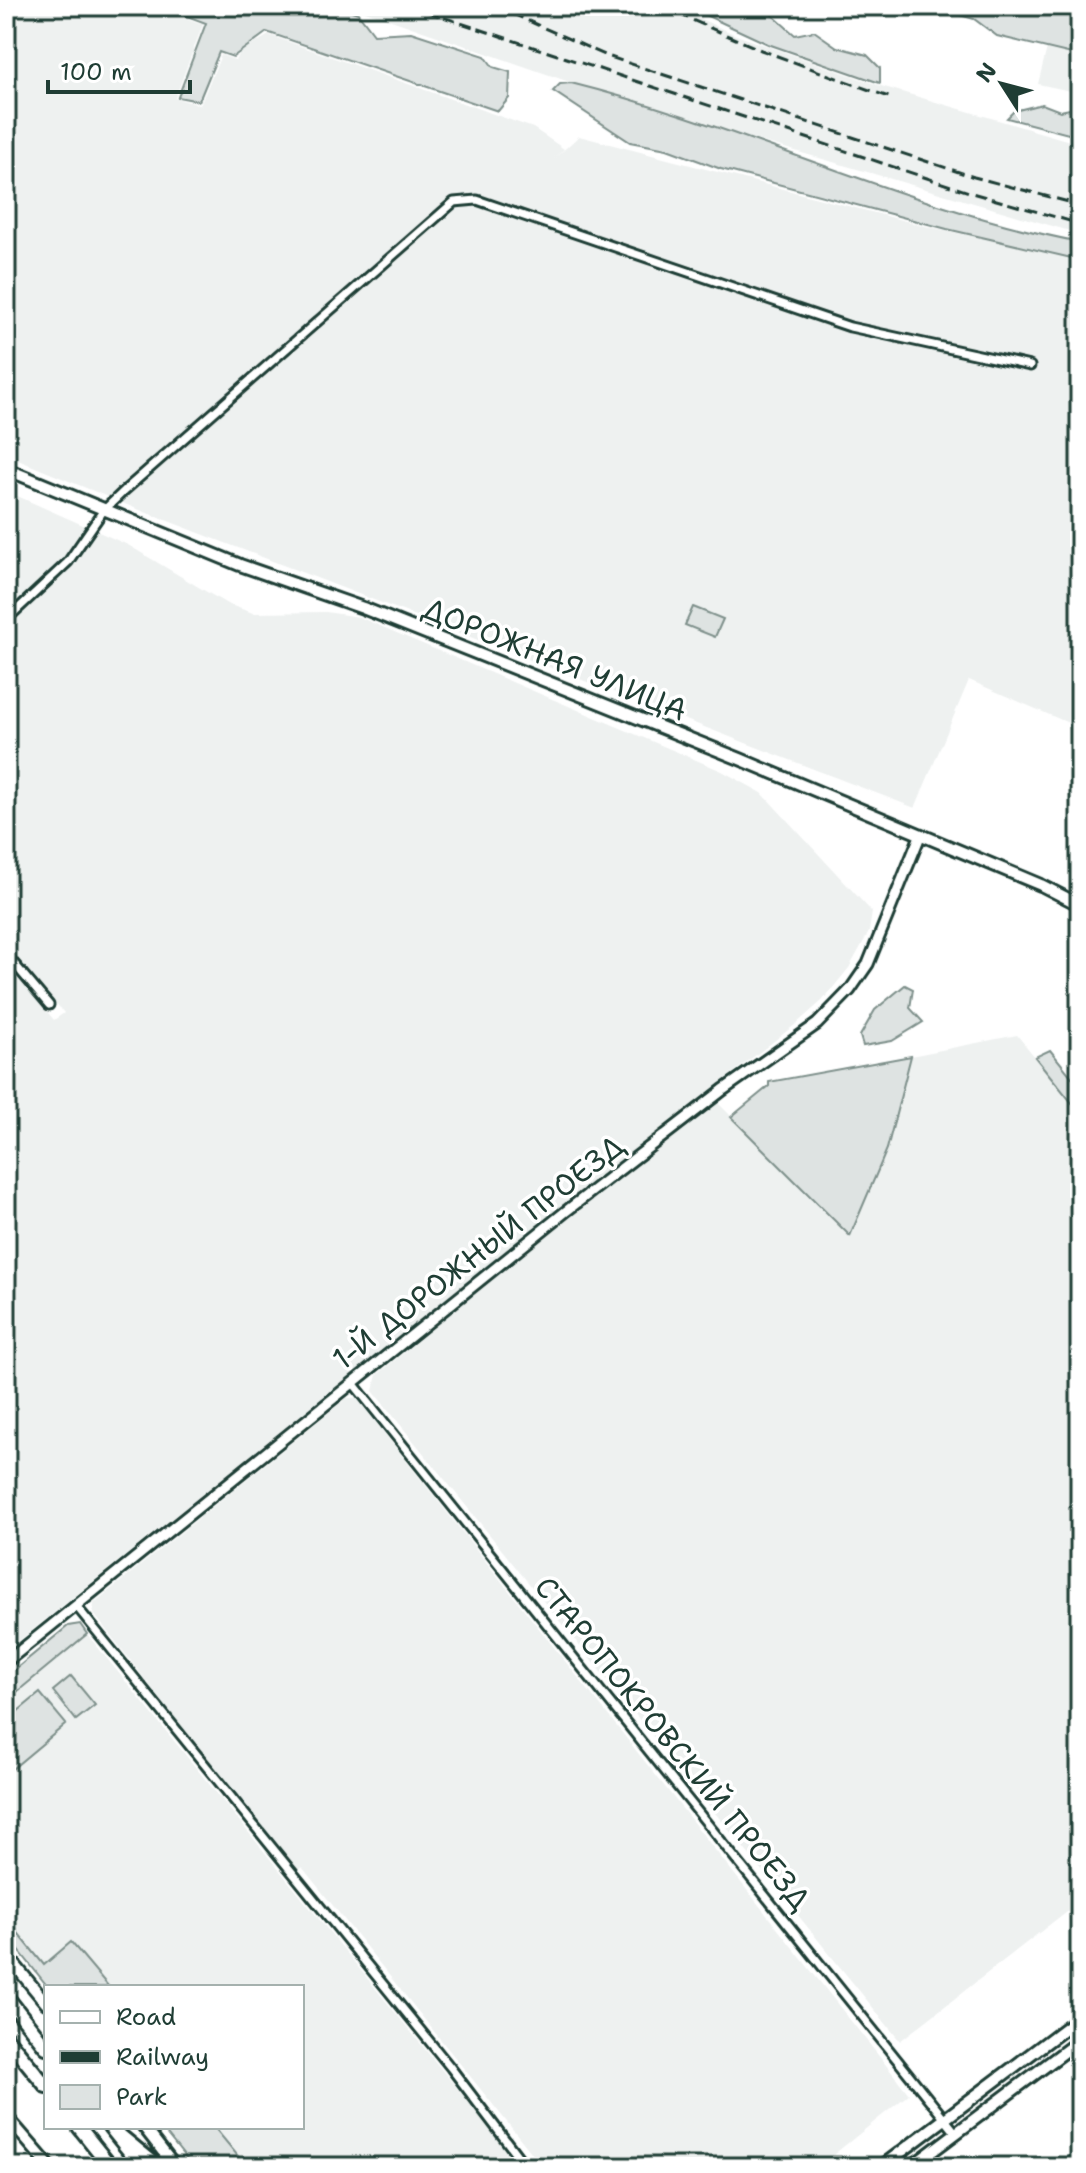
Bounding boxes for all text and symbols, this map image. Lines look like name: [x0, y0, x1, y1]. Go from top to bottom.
scale bar: [48, 44, 190, 94]
north arrow: [962, 44, 1042, 124]
text: 100 m: [60, 56, 132, 88]
text: N: [969, 57, 1003, 88]
street label: ДОРОЖНАЯ УЛИЦА: [417, 587, 693, 731]
street label: 1-Й ДОРОЖНЫЙ ПРОЕЗД: [324, 1125, 633, 1379]
street label: СТАРОПОКРОВСКИЙ ПРОЕЗД: [525, 1567, 821, 1919]
legend: [44, 1985, 304, 2129]
text: Road: [116, 2001, 176, 2033]
text: Railway: [116, 2041, 209, 2073]
text: Park: [116, 2081, 168, 2113]

